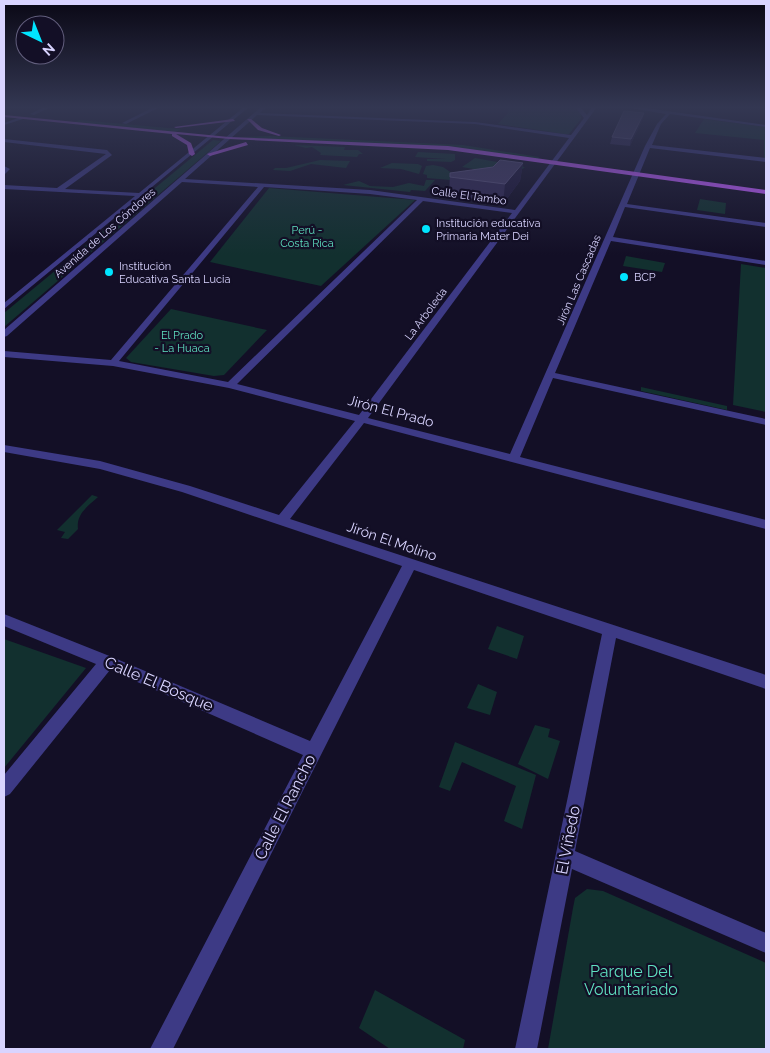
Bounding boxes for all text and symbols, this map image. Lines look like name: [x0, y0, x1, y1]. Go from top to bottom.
north arrow: [15, 15, 65, 65]
text: N: [40, 40, 58, 59]
street label: Calle El Tambo: [431, 184, 508, 208]
street label: Avenida de Los Cóndores: [52, 185, 158, 281]
place label: Institución educativa Primaria Mater Dei: [436, 217, 541, 243]
marker: Institución educativa Primaria Mater Dei: [420, 223, 432, 235]
park label: Perú - Costa Rica: [280, 224, 334, 250]
street label: Jirón Las Cascadas: [554, 233, 604, 327]
place label: Institución Educativa Santa Lucia: [119, 260, 230, 286]
marker: Institución Educativa Santa Lucia: [103, 266, 115, 278]
marker: BCP: [618, 271, 630, 283]
place label: BCP: [634, 271, 656, 284]
street label: La Arboleda: [402, 285, 450, 343]
park label: El Prado - La Huaca: [154, 329, 210, 355]
street label: Jirón El Prado: [346, 392, 436, 430]
street label: Jirón El Molino: [345, 518, 439, 564]
street label: Calle El Bosque: [102, 653, 216, 715]
street label: Calle El Rancho: [250, 751, 320, 863]
street label: El Viñedo: [552, 804, 584, 876]
park label: Parque Del Voluntariado: [584, 962, 678, 999]

